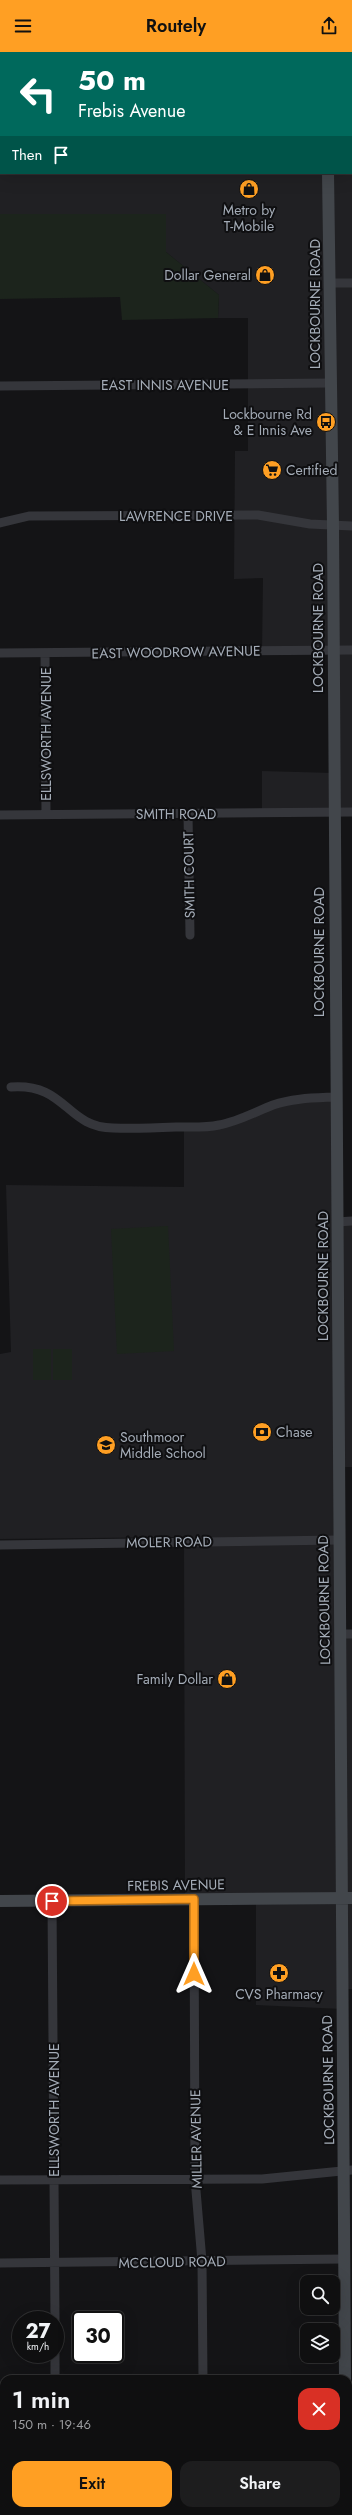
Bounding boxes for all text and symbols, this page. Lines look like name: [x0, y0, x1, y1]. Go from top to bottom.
text: Routely: [146, 13, 206, 39]
icon: menu: [12, 15, 34, 37]
icon: share: [318, 15, 340, 37]
text: 50 m: [78, 60, 146, 101]
icon: left: [12, 68, 64, 120]
text: Frebis Avenue: [78, 98, 185, 124]
text: Then: [12, 144, 42, 166]
icon: arrive: [50, 144, 72, 166]
shop icon: Metro by T-Mobile: [238, 178, 260, 200]
place label: Metro by T-Mobile: [223, 200, 276, 236]
street label: LOCKBOURNE ROAD: [305, 239, 325, 369]
shop icon: Dollar General: [254, 264, 276, 286]
place label: Dollar General: [164, 265, 251, 285]
street label: EAST INNIS AVENUE: [101, 375, 229, 395]
place label: Lockbourne Rd & E Innis Ave: [223, 404, 312, 440]
bus stop icon: Lockbourne Rd & E Innis Ave: [315, 411, 337, 433]
supermarket icon: Certified: [261, 459, 283, 481]
place label: Certified: [286, 460, 337, 480]
street label: LAWRENCE DRIVE: [119, 506, 233, 526]
street label: LOCKBOURNE ROAD: [308, 563, 328, 693]
street label: EAST WOODROW AVENUE: [91, 641, 261, 663]
street label: ELLSWORTH AVENUE: [36, 667, 56, 801]
street label: SMITH ROAD: [136, 804, 216, 824]
street label: SMITH COURT: [178, 831, 200, 919]
street label: LOCKBOURNE ROAD: [309, 887, 329, 1017]
street label: LOCKBOURNE ROAD: [313, 1211, 333, 1341]
bank icon: Chase: [251, 1421, 273, 1443]
place label: Chase: [276, 1422, 313, 1442]
place label: Southmoor Middle School: [120, 1427, 206, 1463]
school or university icon: Southmoor Middle School: [95, 1434, 117, 1456]
street label: MOLER ROAD: [126, 1531, 212, 1553]
street label: LOCKBOURNE ROAD: [313, 1535, 335, 1665]
shop icon: Family Dollar: [216, 1668, 238, 1690]
place label: Family Dollar: [136, 1669, 213, 1689]
street label: FREBIS AVENUE: [127, 1874, 225, 1896]
pin: [35, 1884, 69, 1918]
icon: arrive: [41, 1890, 63, 1912]
position arrow: [173, 1953, 215, 1995]
pharmacy icon: CVS Pharmacy: [268, 1962, 290, 1984]
place label: CVS Pharmacy: [235, 1984, 324, 2004]
street label: LOCKBOURNE ROAD: [317, 2015, 339, 2145]
street label: ELLSWORTH AVENUE: [44, 2043, 64, 2177]
street label: MILLER AVENUE: [185, 2089, 207, 2189]
street label: MCCLOUD ROAD: [118, 2251, 226, 2273]
map controls: [300, 2275, 340, 2363]
button: search: [300, 2275, 340, 2315]
speed limit sign: 30: [72, 2311, 124, 2363]
text: 27: [25, 2317, 51, 2346]
button: layers: [300, 2323, 340, 2363]
text: km/h: [27, 2339, 49, 2354]
text: 1 min: [12, 2382, 70, 2417]
button: close: [298, 2388, 340, 2430]
text: 150 m · 19:46: [12, 2415, 91, 2434]
button: Exit: [12, 2461, 172, 2507]
button: Share: [180, 2461, 340, 2507]

